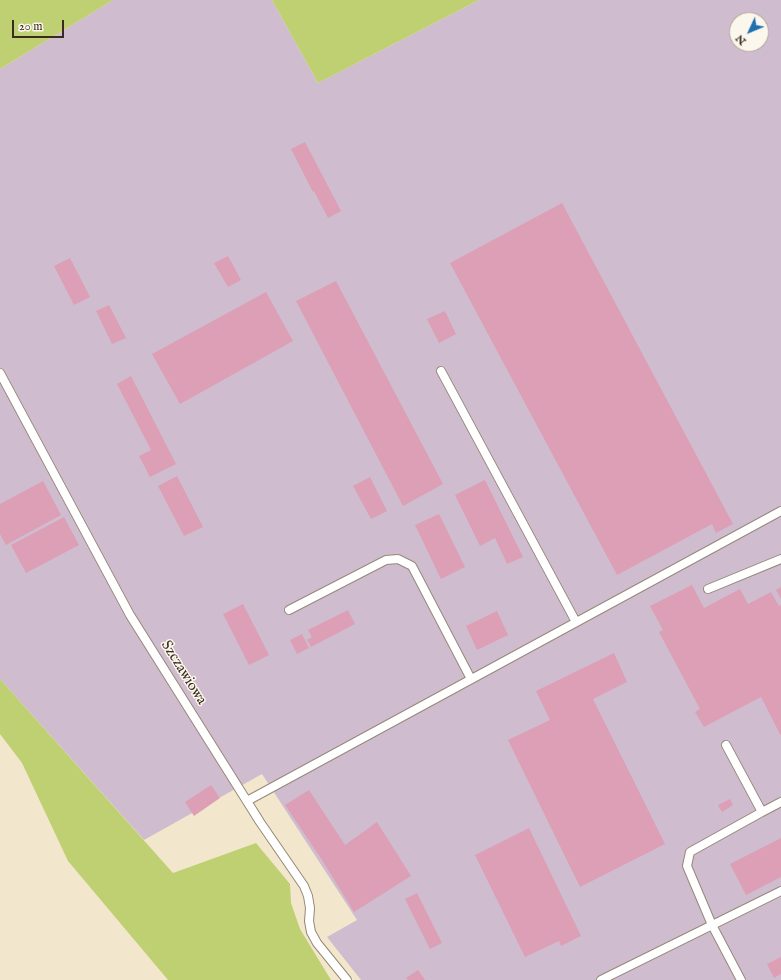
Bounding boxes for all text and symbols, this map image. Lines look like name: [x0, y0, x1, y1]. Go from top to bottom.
scale bar: [14, 12, 66, 38]
north arrow: [729, 12, 769, 52]
text: 20 m: [19, 19, 42, 34]
text: N: [733, 31, 749, 48]
street label: Szczawiowa: [156, 638, 210, 708]

